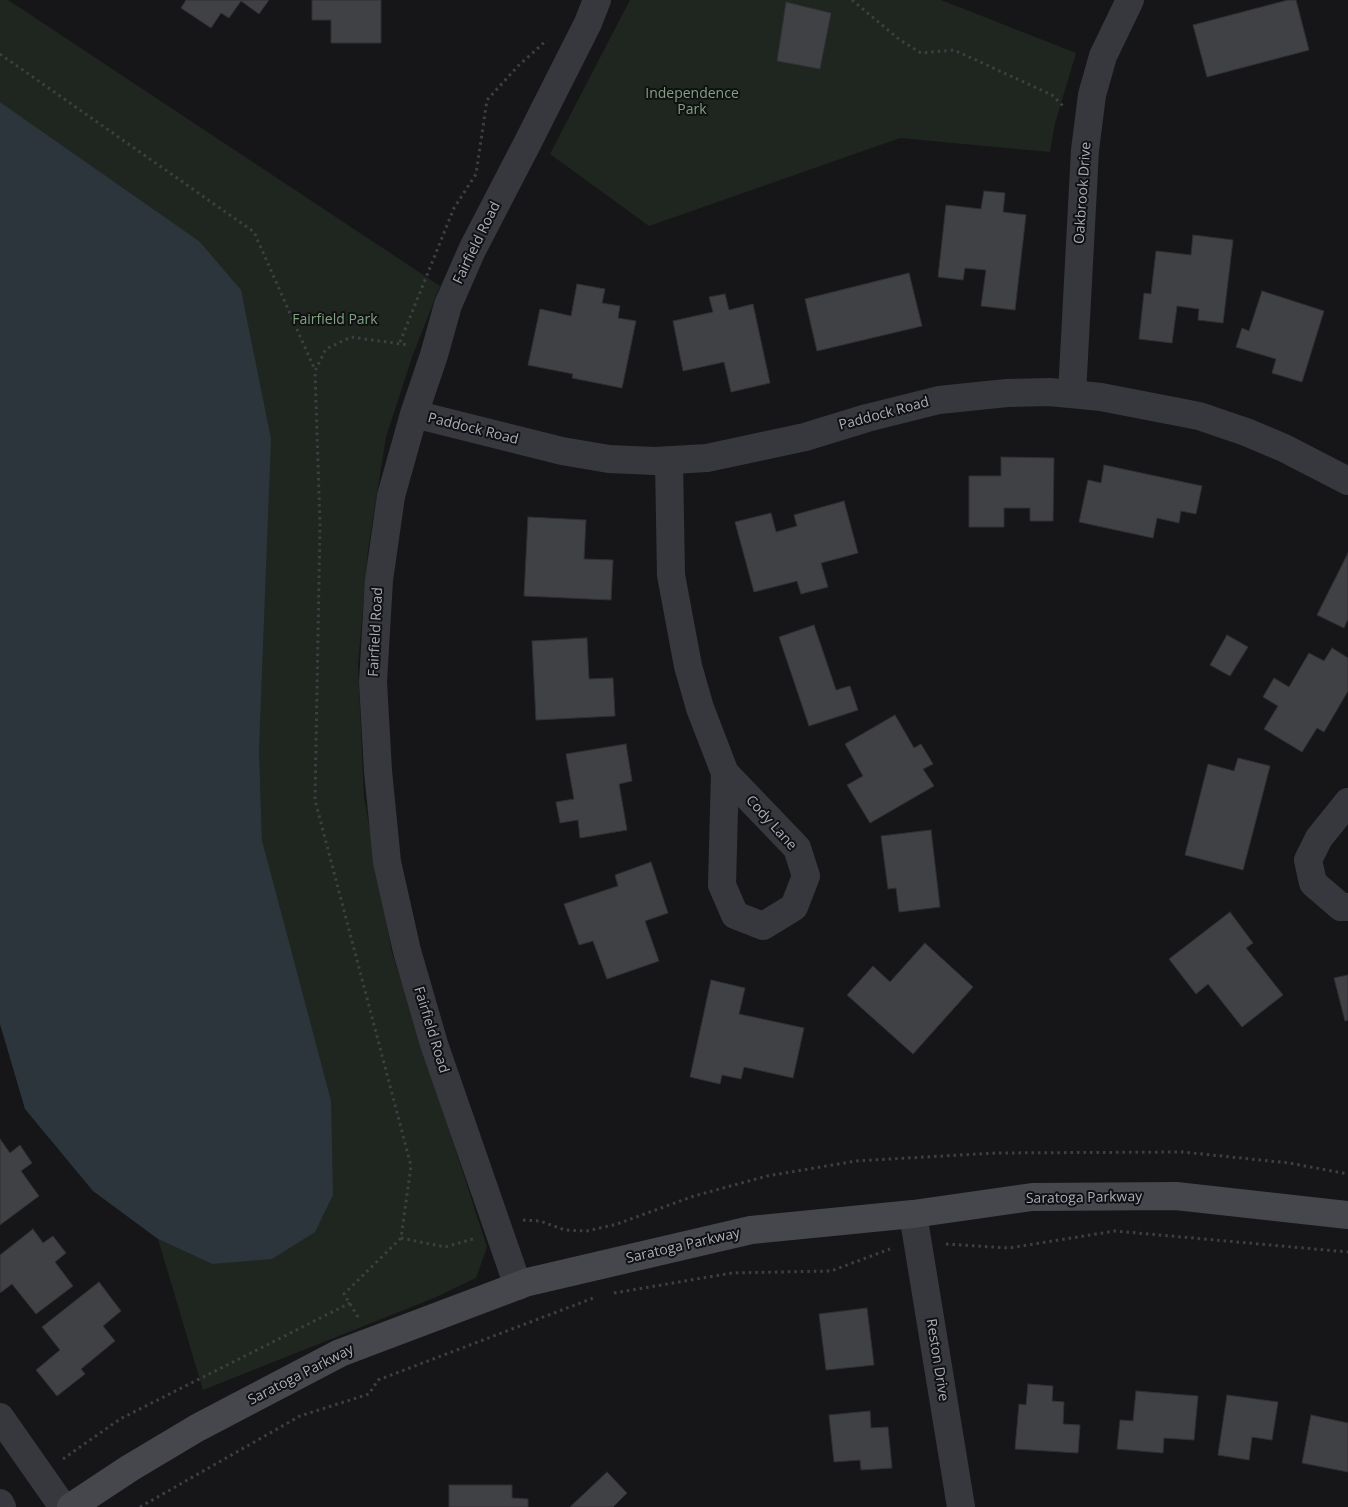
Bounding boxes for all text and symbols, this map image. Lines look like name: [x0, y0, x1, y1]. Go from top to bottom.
park label: Independence Park: [645, 86, 739, 118]
street label: Oakbrook Drive: [1071, 141, 1095, 245]
street label: Fairfield Road: [450, 199, 504, 287]
park label: Fairfield Park: [292, 312, 378, 328]
street label: Paddock Road: [837, 394, 931, 434]
street label: Paddock Road: [426, 410, 520, 448]
street label: Fairfield Road: [365, 587, 387, 677]
street label: Cody Lane: [742, 792, 800, 854]
street label: Fairfield Road: [410, 985, 452, 1075]
street label: Saratoga Parkway: [1026, 1189, 1142, 1207]
street label: Saratoga Parkway: [624, 1225, 742, 1267]
street label: Reston Drive: [922, 1318, 952, 1402]
street label: Saratoga Parkway: [245, 1341, 357, 1409]

